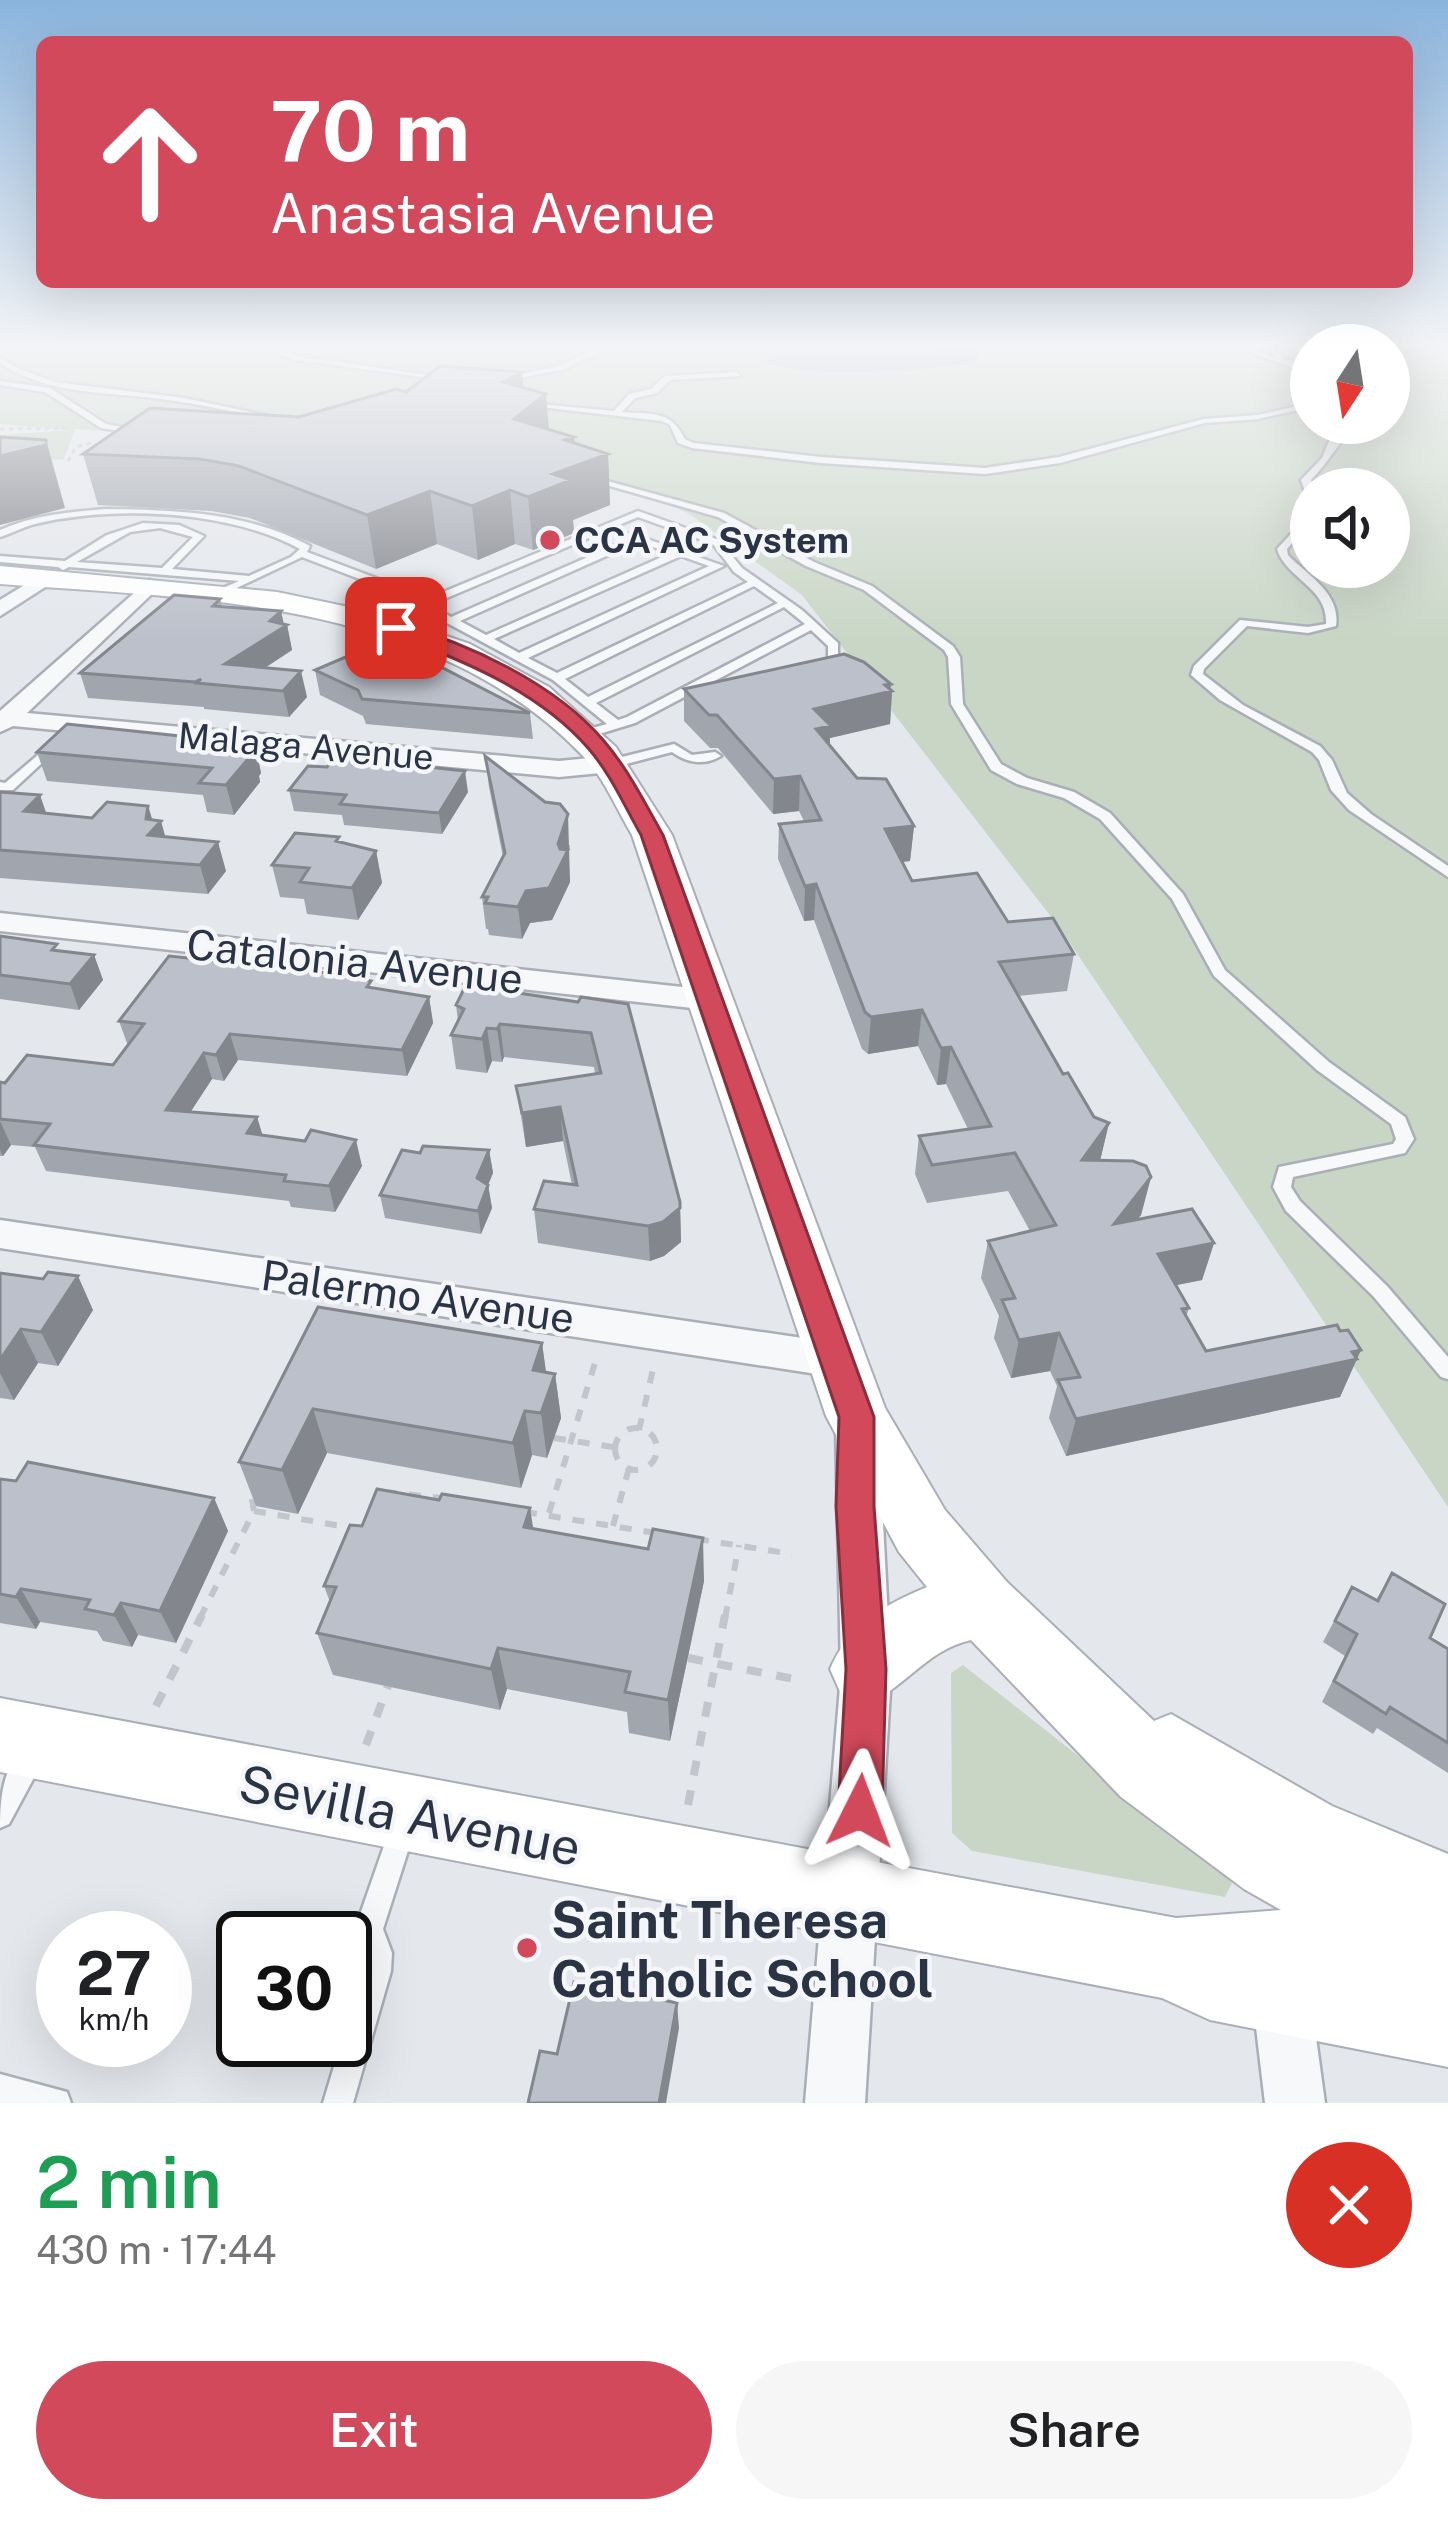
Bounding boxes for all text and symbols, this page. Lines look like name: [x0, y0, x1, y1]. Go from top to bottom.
text: 70 m: [270, 81, 470, 180]
icon: ahead: [72, 84, 228, 240]
text: Anastasia Avenue: [270, 182, 715, 245]
north arrow: [1290, 324, 1410, 444]
map controls: [1290, 324, 1410, 588]
button: sound: [1290, 468, 1410, 588]
place label: CCA AC System: [574, 519, 849, 561]
marker: CCA AC System: [537, 527, 563, 553]
pin: [345, 577, 447, 679]
icon: arrive: [363, 595, 429, 661]
street label: Malaga Avenue: [176, 714, 436, 778]
street label: Catalonia Avenue: [184, 919, 526, 1003]
street label: Palermo Avenue: [258, 1250, 578, 1342]
position arrow: [797, 1748, 923, 1874]
street label: Sevilla Avenue: [234, 1753, 586, 1877]
place label: Saint Theresa Catholic School: [551, 1890, 934, 2008]
speed limit sign: 30: [216, 1911, 372, 2067]
marker: Saint Theresa Catholic School: [514, 1935, 540, 1961]
text: 27: [76, 1938, 152, 2009]
text: km/h: [79, 2001, 149, 2037]
text: 2 min: [36, 2140, 222, 2224]
button: close: [1286, 2142, 1412, 2268]
text: 430 m · 17:44: [36, 2227, 276, 2273]
button: Exit: [36, 2361, 712, 2499]
button: Share: [736, 2361, 1412, 2499]

